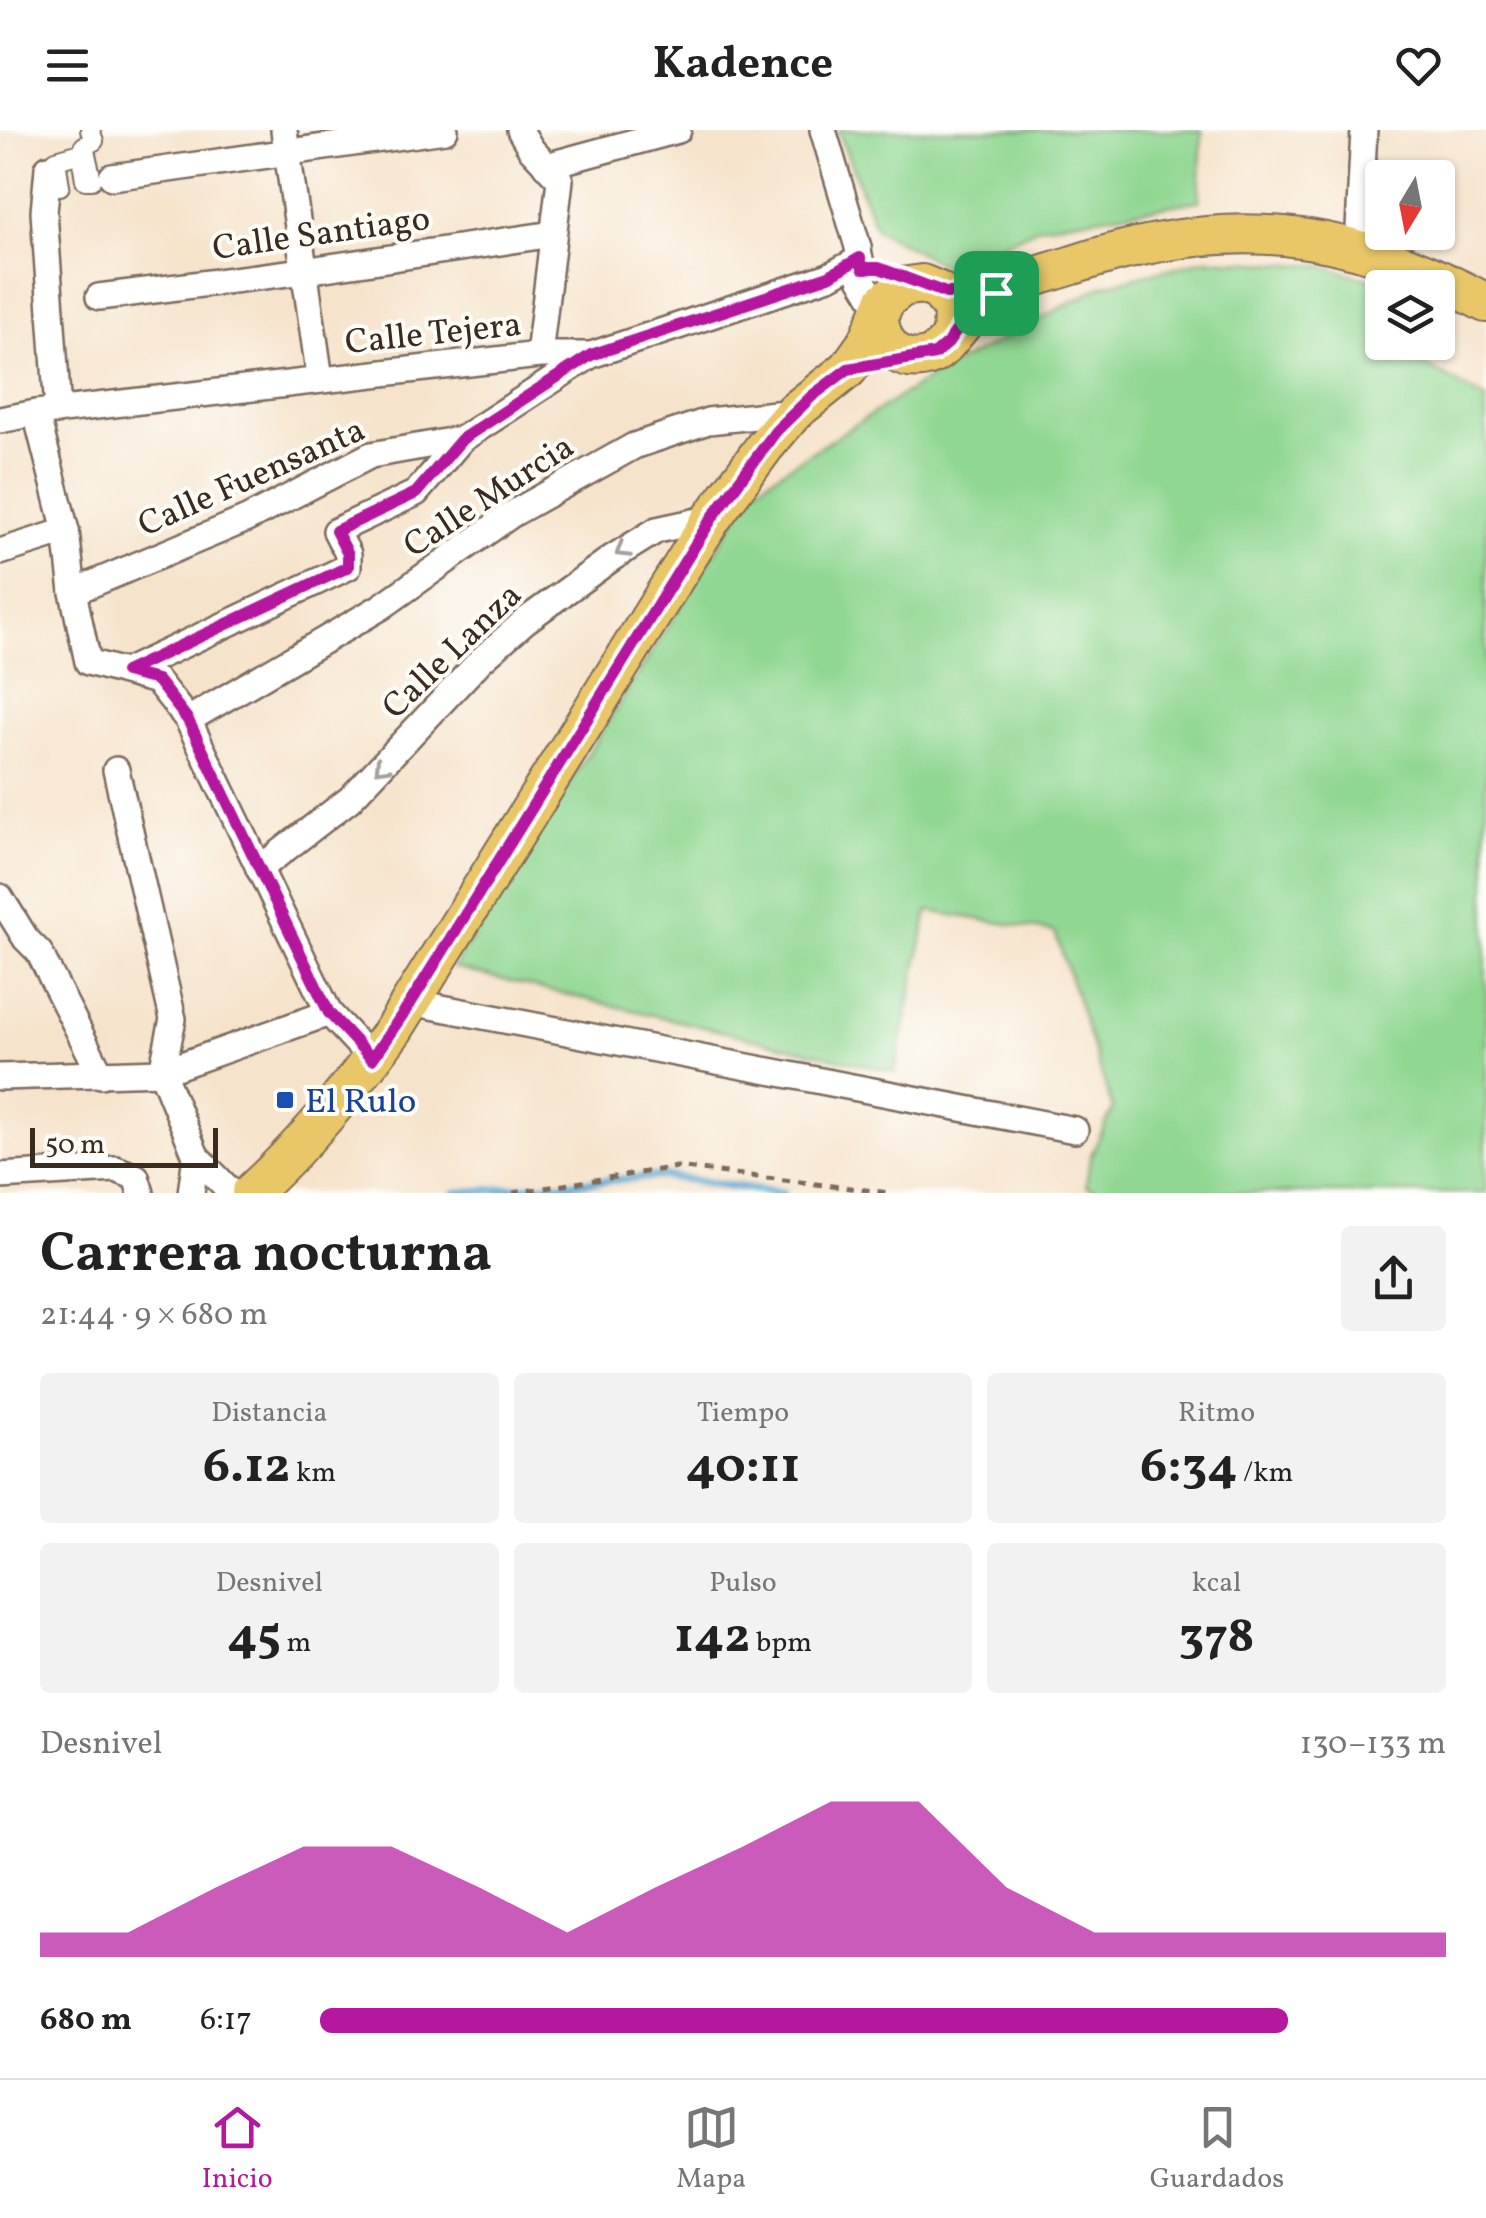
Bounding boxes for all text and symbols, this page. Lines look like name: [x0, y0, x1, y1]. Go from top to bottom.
text: Kadence: [653, 34, 833, 97]
icon: menu: [40, 38, 95, 93]
icon: heart: [1391, 38, 1446, 93]
north arrow: [1365, 160, 1455, 250]
map controls: [1365, 160, 1455, 360]
street label: Calle Santiago: [210, 196, 433, 274]
pin: [954, 251, 1039, 336]
icon: arrive: [969, 266, 1024, 321]
button: layers: [1365, 270, 1455, 360]
street label: Calle Tejera: [343, 302, 524, 368]
street label: Calle Fuensanta: [131, 407, 373, 550]
street label: Calle Murcia: [395, 424, 584, 571]
one-way arrow: [615, 539, 633, 558]
street label: Calle Lanza: [372, 573, 534, 731]
one-way arrow: [375, 756, 393, 774]
place label: El Rulo: [305, 1079, 416, 1127]
marker: El Rulo: [274, 1089, 296, 1111]
scale bar: [30, 1123, 218, 1168]
text: 50 m: [45, 1126, 105, 1165]
text: Carrera nocturna: [40, 1218, 492, 1294]
button: share: [1341, 1226, 1446, 1331]
text: 21:44 · 9 × 680 m: [40, 1294, 268, 1338]
text: Distancia: [211, 1394, 327, 1433]
text: Tiempo: [697, 1394, 789, 1433]
text: Ritmo: [1178, 1394, 1255, 1433]
text: 6.12: [203, 1433, 290, 1503]
text: 40:11: [686, 1433, 800, 1503]
text: 6:34: [1140, 1433, 1237, 1503]
text: km: [290, 1454, 336, 1493]
text: /km: [1237, 1454, 1293, 1493]
text: Desnivel: [216, 1564, 323, 1603]
text: Pulso: [709, 1564, 777, 1603]
text: kcal: [1192, 1564, 1242, 1603]
text: 45: [227, 1603, 281, 1673]
text: 142: [674, 1603, 750, 1673]
text: 378: [1179, 1603, 1255, 1673]
text: m: [281, 1624, 311, 1663]
text: bpm: [750, 1624, 812, 1663]
text: Desnivel: [40, 1723, 162, 1767]
text: 130–133 m: [1300, 1723, 1446, 1767]
text: 680 m: [40, 1999, 132, 2043]
text: 6:17: [200, 1999, 252, 2043]
tab: Inicio: [202, 2100, 273, 2199]
tab: Mapa: [676, 2100, 746, 2199]
tab: Guardados: [1150, 2100, 1284, 2199]

